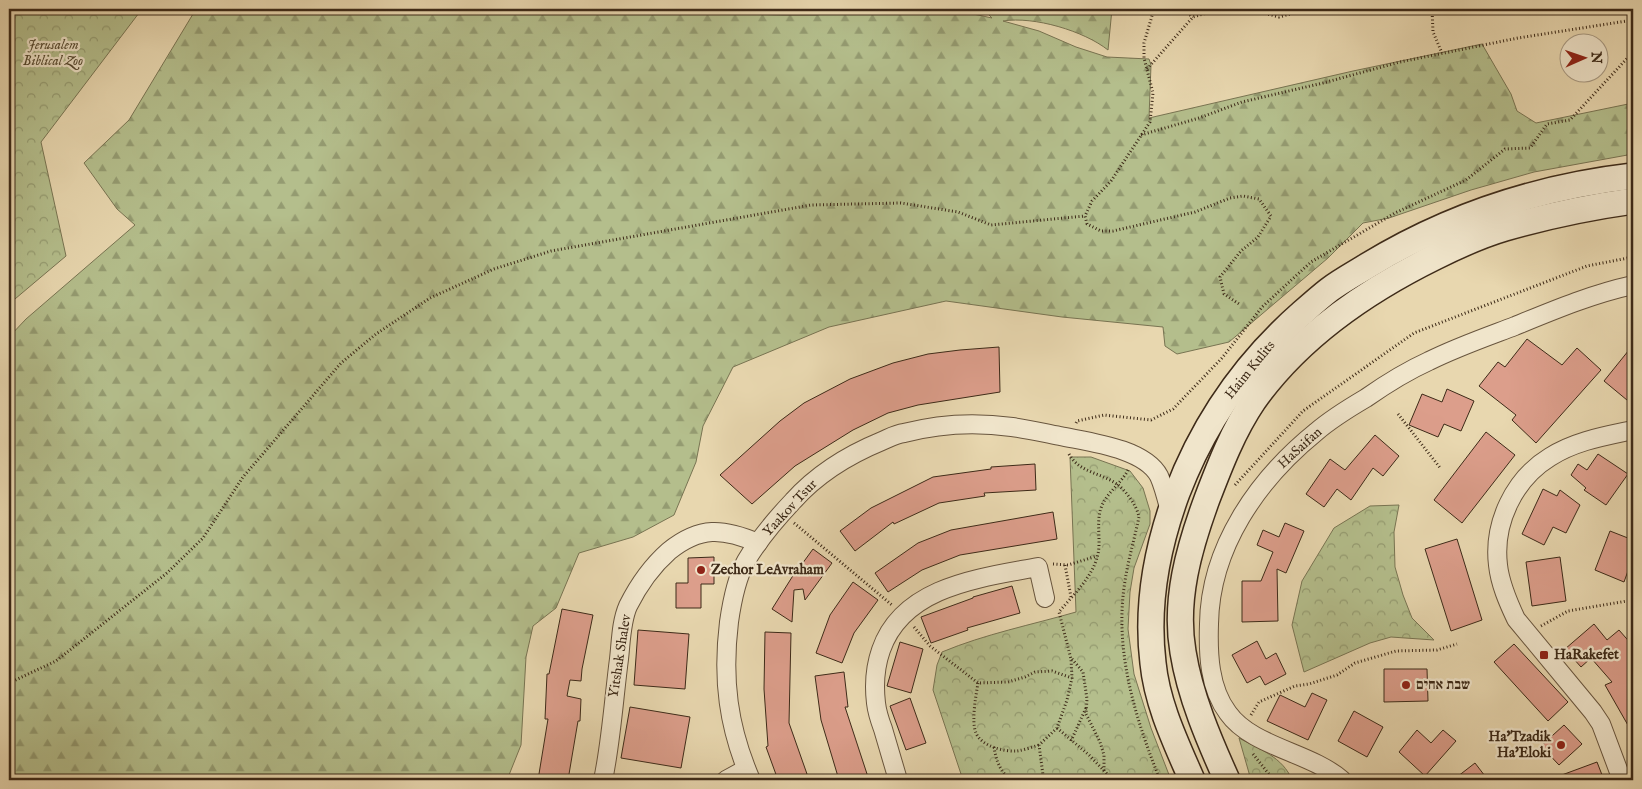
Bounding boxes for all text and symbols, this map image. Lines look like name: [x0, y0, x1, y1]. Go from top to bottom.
north arrow: [1560, 32, 1610, 82]
park label: Jerusalem Biblical Zoo: [23, 36, 83, 71]
text: N: [1587, 50, 1605, 64]
street label: Haim Kulits: [1221, 337, 1279, 403]
street label: HaSaifan: [1274, 423, 1326, 473]
street label: Yaakov Tsur: [759, 476, 821, 540]
place label: Zechor LeAvraham: [711, 561, 824, 579]
marker: Zechor LeAvraham: [695, 564, 707, 576]
street label: Yitshak Shalev: [605, 612, 636, 699]
place label: HaRakefet: [1554, 646, 1619, 664]
marker: HaRakefet: [1538, 649, 1550, 661]
place label: שבת אחים: [1416, 676, 1470, 694]
marker: שבת אחים: [1400, 679, 1412, 691]
place label: Ha'Tzadik Ha'Eloki: [1488, 728, 1551, 762]
marker: Ha'Tzadik Ha'Eloki: [1555, 739, 1567, 751]

